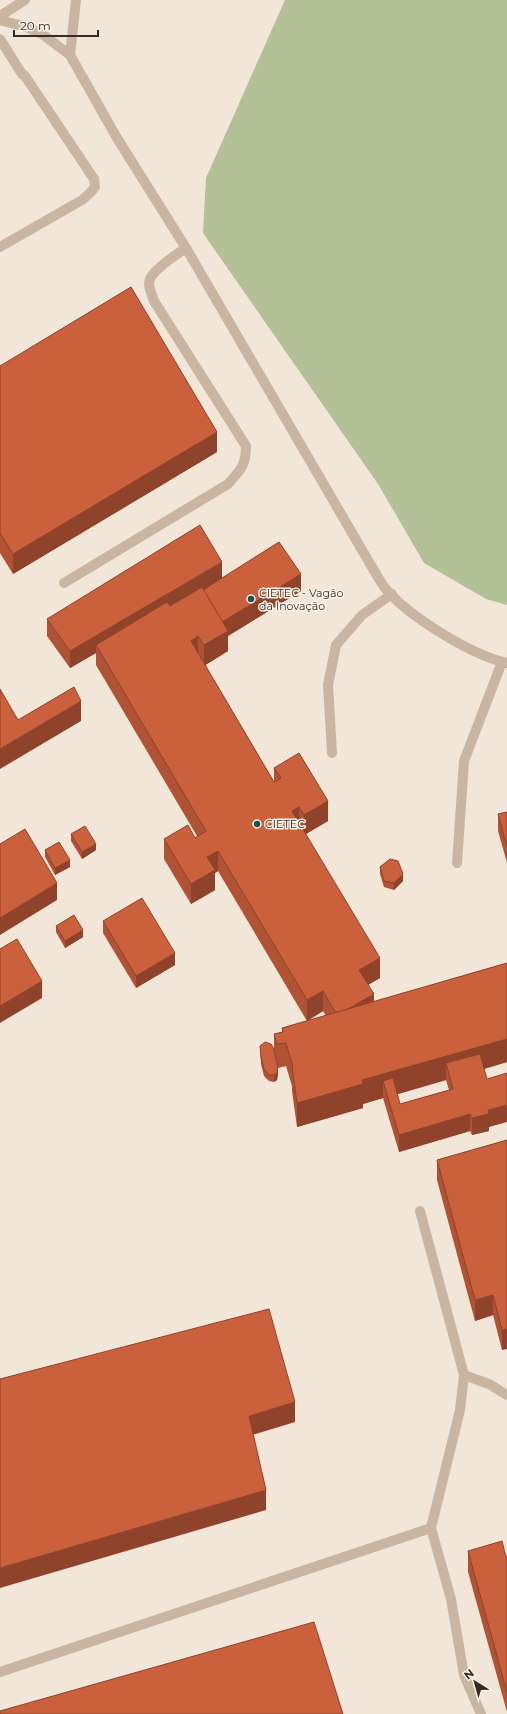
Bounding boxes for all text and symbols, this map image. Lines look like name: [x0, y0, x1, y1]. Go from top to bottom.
scale bar: [14, 12, 98, 38]
text: 20 m: [20, 18, 51, 33]
place label: CIETEC - Vagão da Inovação: [259, 586, 343, 613]
marker: CIETEC - Vagão da Inovação: [246, 594, 256, 604]
place label: CIETEC: [265, 817, 305, 831]
marker: CIETEC: [252, 819, 262, 829]
north arrow: [455, 1662, 495, 1702]
text: N: [461, 1666, 477, 1682]

